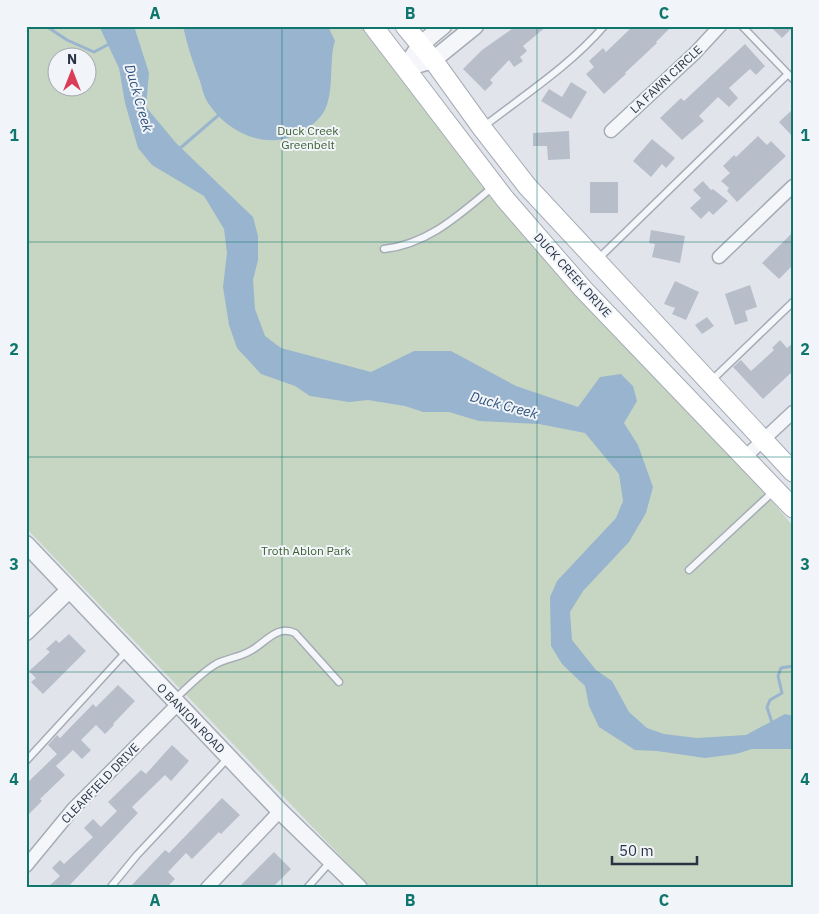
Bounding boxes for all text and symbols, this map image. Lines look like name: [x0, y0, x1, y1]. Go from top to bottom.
text: A: [150, 3, 161, 23]
text: B: [405, 3, 416, 23]
text: C: [659, 3, 669, 23]
street label: LA FAWN CIRCLE: [627, 42, 705, 116]
north arrow: [48, 48, 98, 98]
text: N: [67, 50, 77, 68]
water label: Duck Creek: [121, 62, 157, 135]
park label: Duck Creek Greenbelt: [277, 123, 339, 152]
text: 1: [9, 125, 19, 145]
text: 1: [800, 125, 810, 145]
street label: DUCK CREEK DRIVE: [531, 230, 615, 320]
text: 2: [9, 339, 19, 359]
text: 2: [800, 339, 810, 359]
water label: Duck Creek: [468, 387, 541, 423]
park label: Troth Ablon Park: [261, 543, 352, 558]
text: 3: [9, 554, 19, 574]
text: 3: [800, 554, 810, 574]
street label: O BANION ROAD: [154, 680, 228, 756]
street label: CLEARFIELD DRIVE: [58, 740, 142, 826]
text: 4: [9, 769, 19, 789]
text: 4: [800, 769, 810, 789]
scale bar: [612, 834, 696, 866]
text: 50 m: [619, 841, 654, 860]
text: A: [150, 890, 161, 910]
text: B: [405, 890, 416, 910]
text: C: [659, 890, 669, 910]

